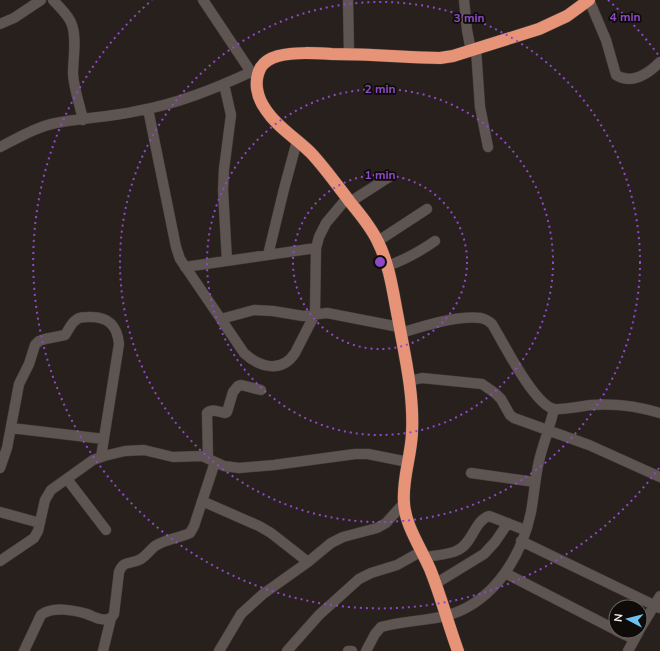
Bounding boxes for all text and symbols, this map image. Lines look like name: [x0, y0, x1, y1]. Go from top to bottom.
text: 4 min: [609, 9, 641, 25]
text: 3 min: [453, 10, 485, 26]
text: 2 min: [364, 81, 396, 97]
text: 1 min: [364, 167, 396, 183]
centre of rings: [373, 255, 387, 269]
north arrow: [608, 599, 648, 639]
text: N: [611, 613, 627, 623]

